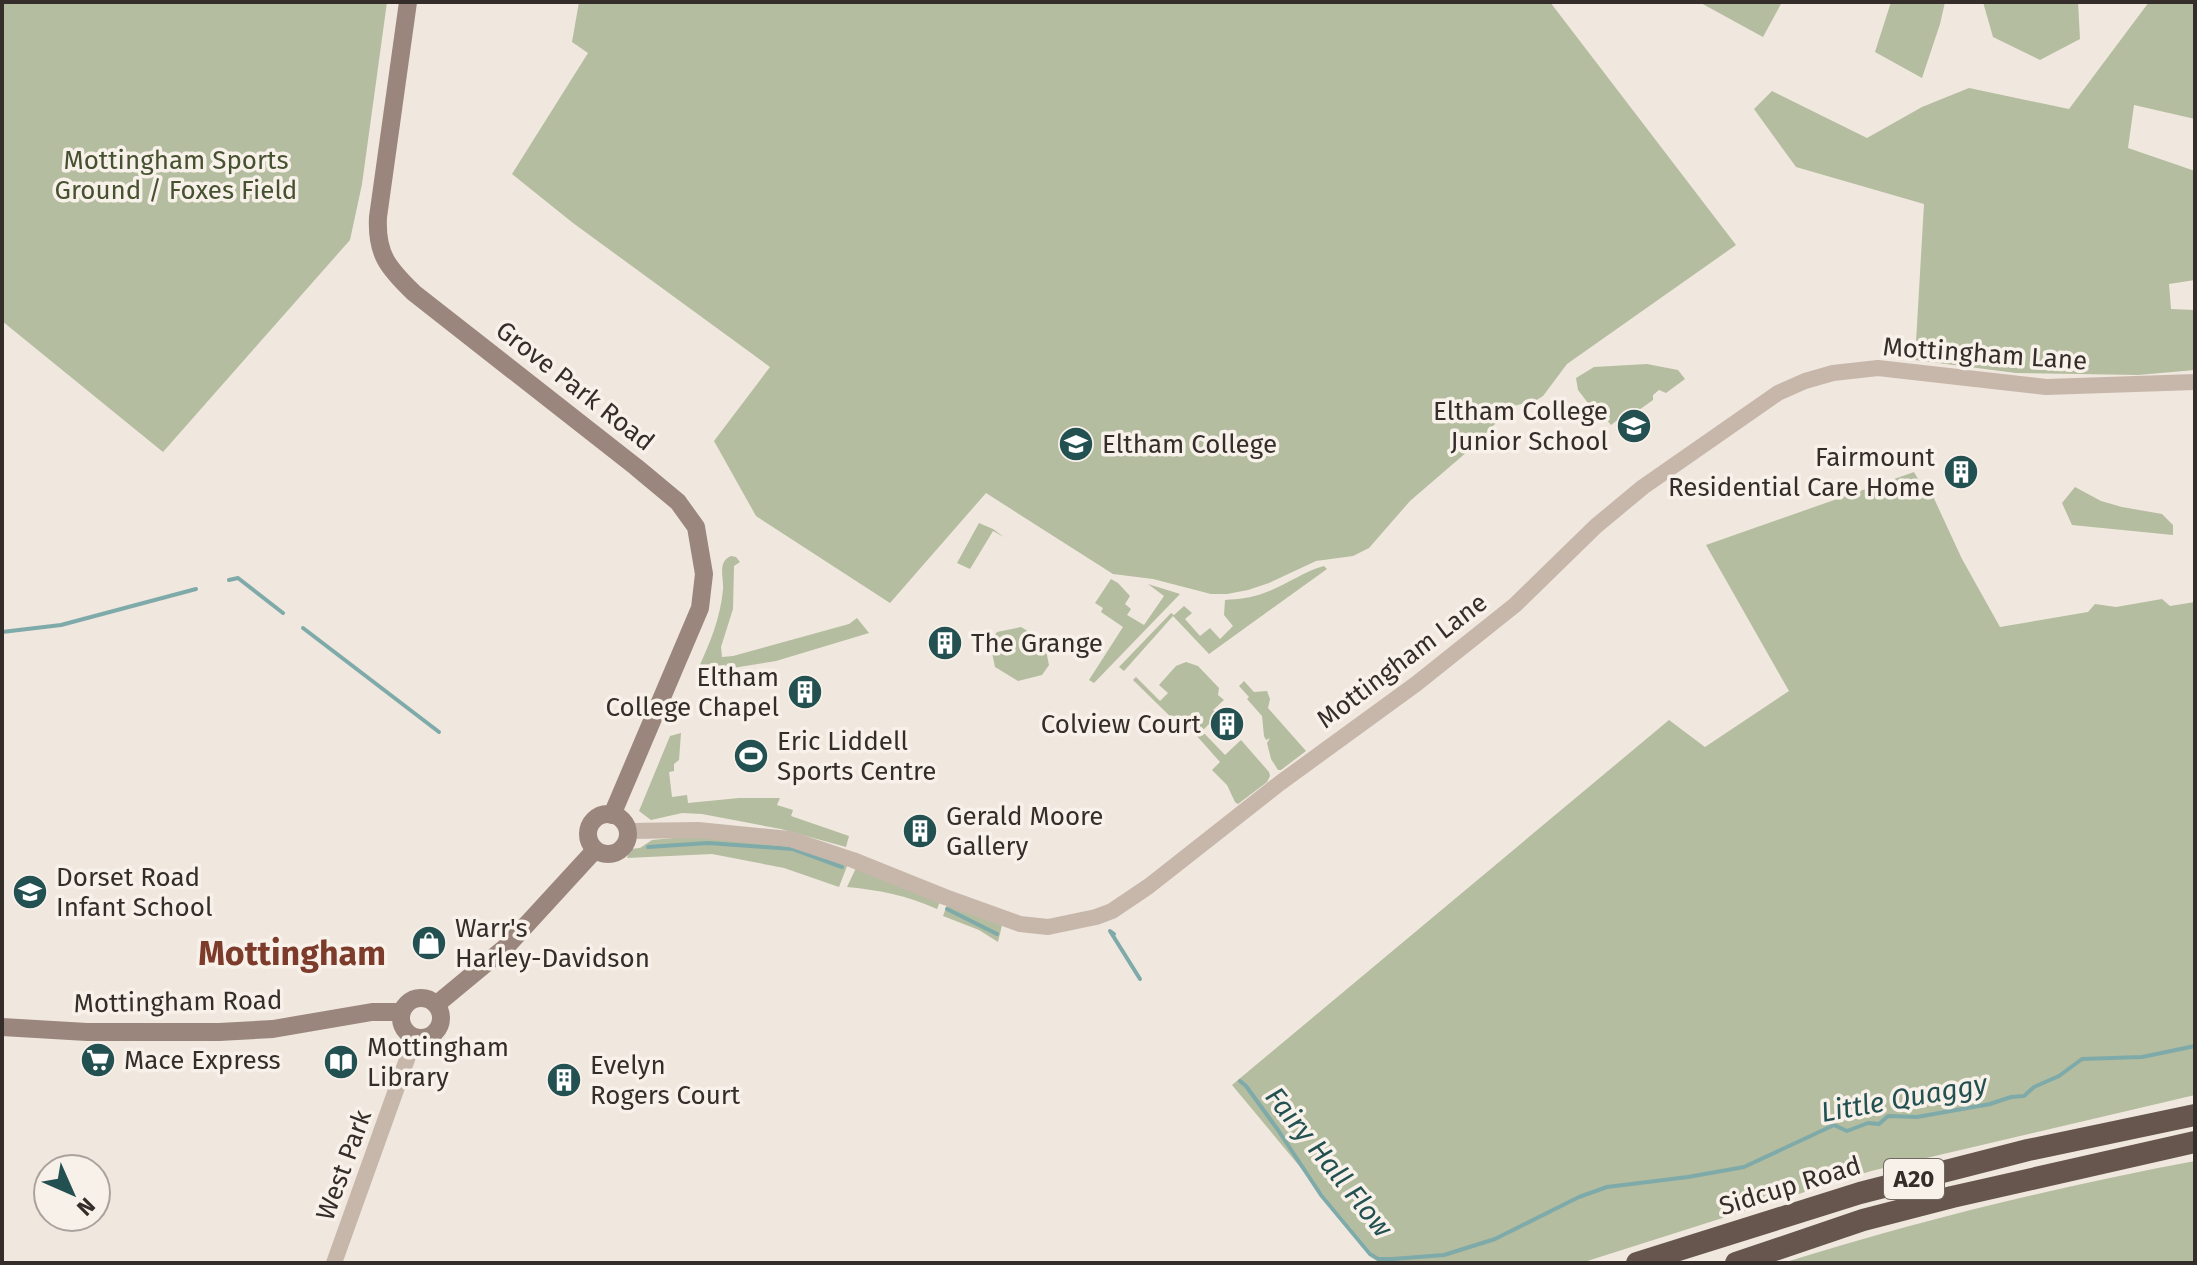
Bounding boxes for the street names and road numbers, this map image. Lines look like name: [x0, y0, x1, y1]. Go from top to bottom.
street label: Grove Park Road: [490, 315, 660, 457]
street label: Mottingham Lane: [1882, 331, 2088, 377]
street label: Mottingham Lane: [1311, 587, 1493, 735]
street label: Mottingham Road: [73, 985, 283, 1019]
street label: West Park: [310, 1105, 378, 1224]
street label: Sidcup Road: [1715, 1150, 1865, 1222]
road number: A20: [1884, 1159, 1944, 1199]

